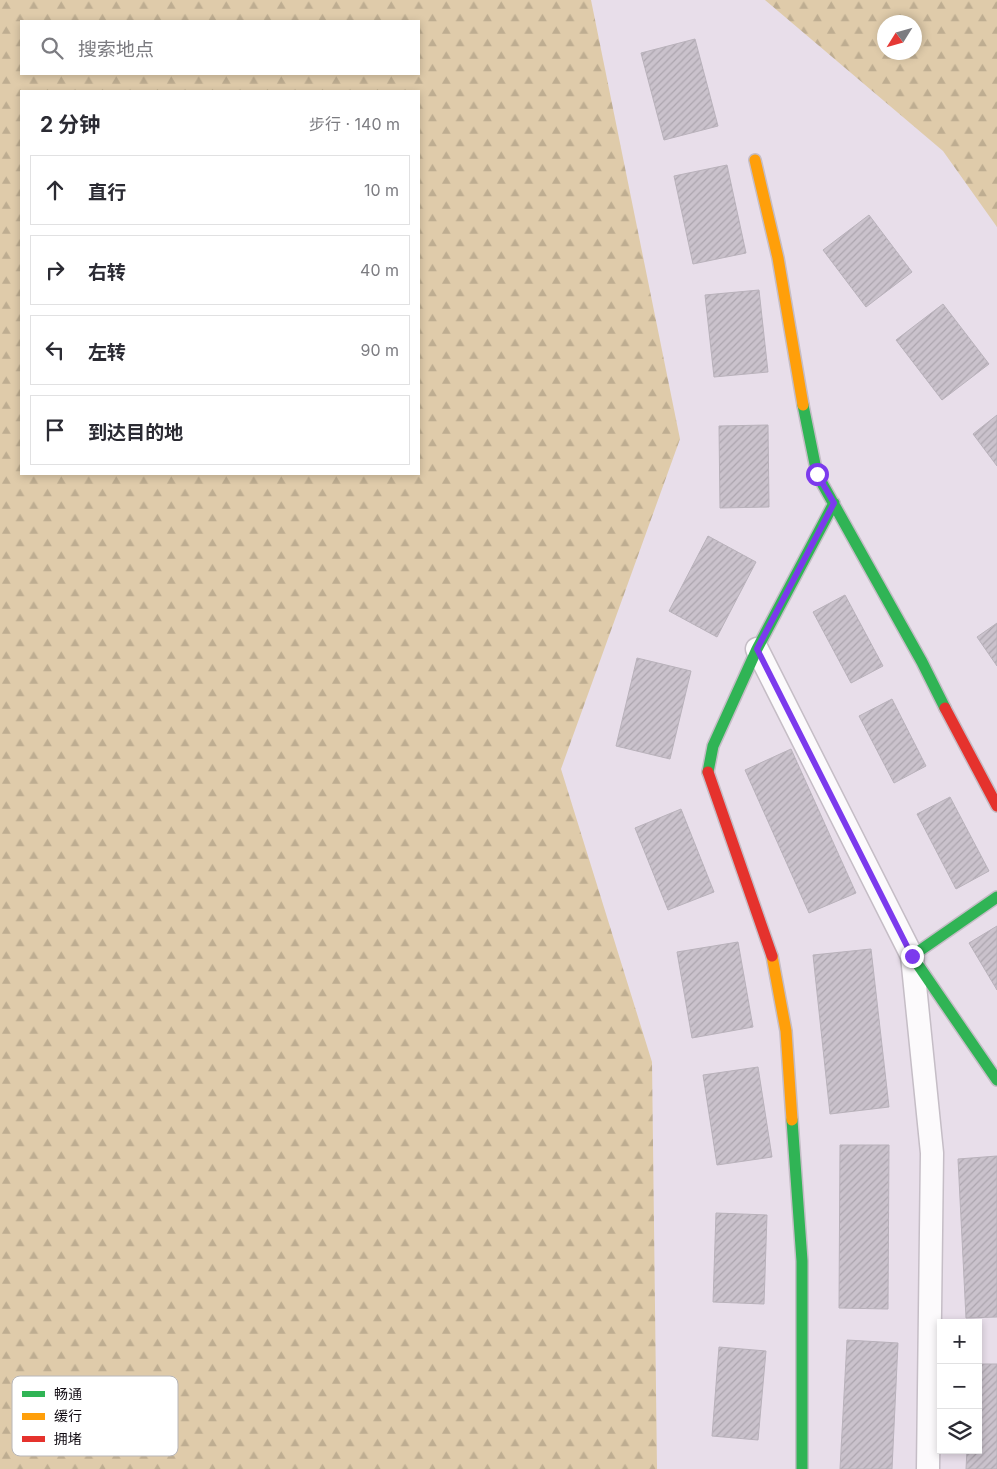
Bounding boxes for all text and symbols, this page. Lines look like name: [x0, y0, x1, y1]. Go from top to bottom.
north arrow: [877, 15, 922, 60]
search box: [20, 20, 420, 75]
icon: search: [38, 34, 66, 62]
text: 搜索地点: [78, 38, 154, 61]
text: 2 分钟: [40, 112, 100, 137]
text: 步行 · 140 m: [309, 114, 400, 134]
icon: ahead: [41, 176, 69, 204]
text: 10 m: [364, 180, 399, 200]
text: 直行: [88, 181, 126, 204]
icon: right: [41, 256, 69, 284]
text: 40 m: [360, 260, 399, 280]
text: 右转: [88, 261, 126, 284]
icon: left: [41, 336, 69, 364]
text: 90 m: [360, 340, 399, 360]
text: 左转: [88, 341, 126, 364]
icon: arrive: [41, 416, 69, 444]
text: 到达目的地: [88, 421, 183, 444]
route start: [806, 463, 829, 486]
route end: [901, 945, 924, 968]
map controls: [937, 1319, 982, 1454]
button: +: [937, 1319, 982, 1364]
button: −: [937, 1364, 982, 1409]
legend: [12, 1376, 178, 1456]
text: 畅通: [54, 1385, 82, 1402]
text: 缓行: [54, 1407, 82, 1424]
button: layers: [937, 1409, 982, 1454]
text: 拥堵: [54, 1430, 82, 1447]

